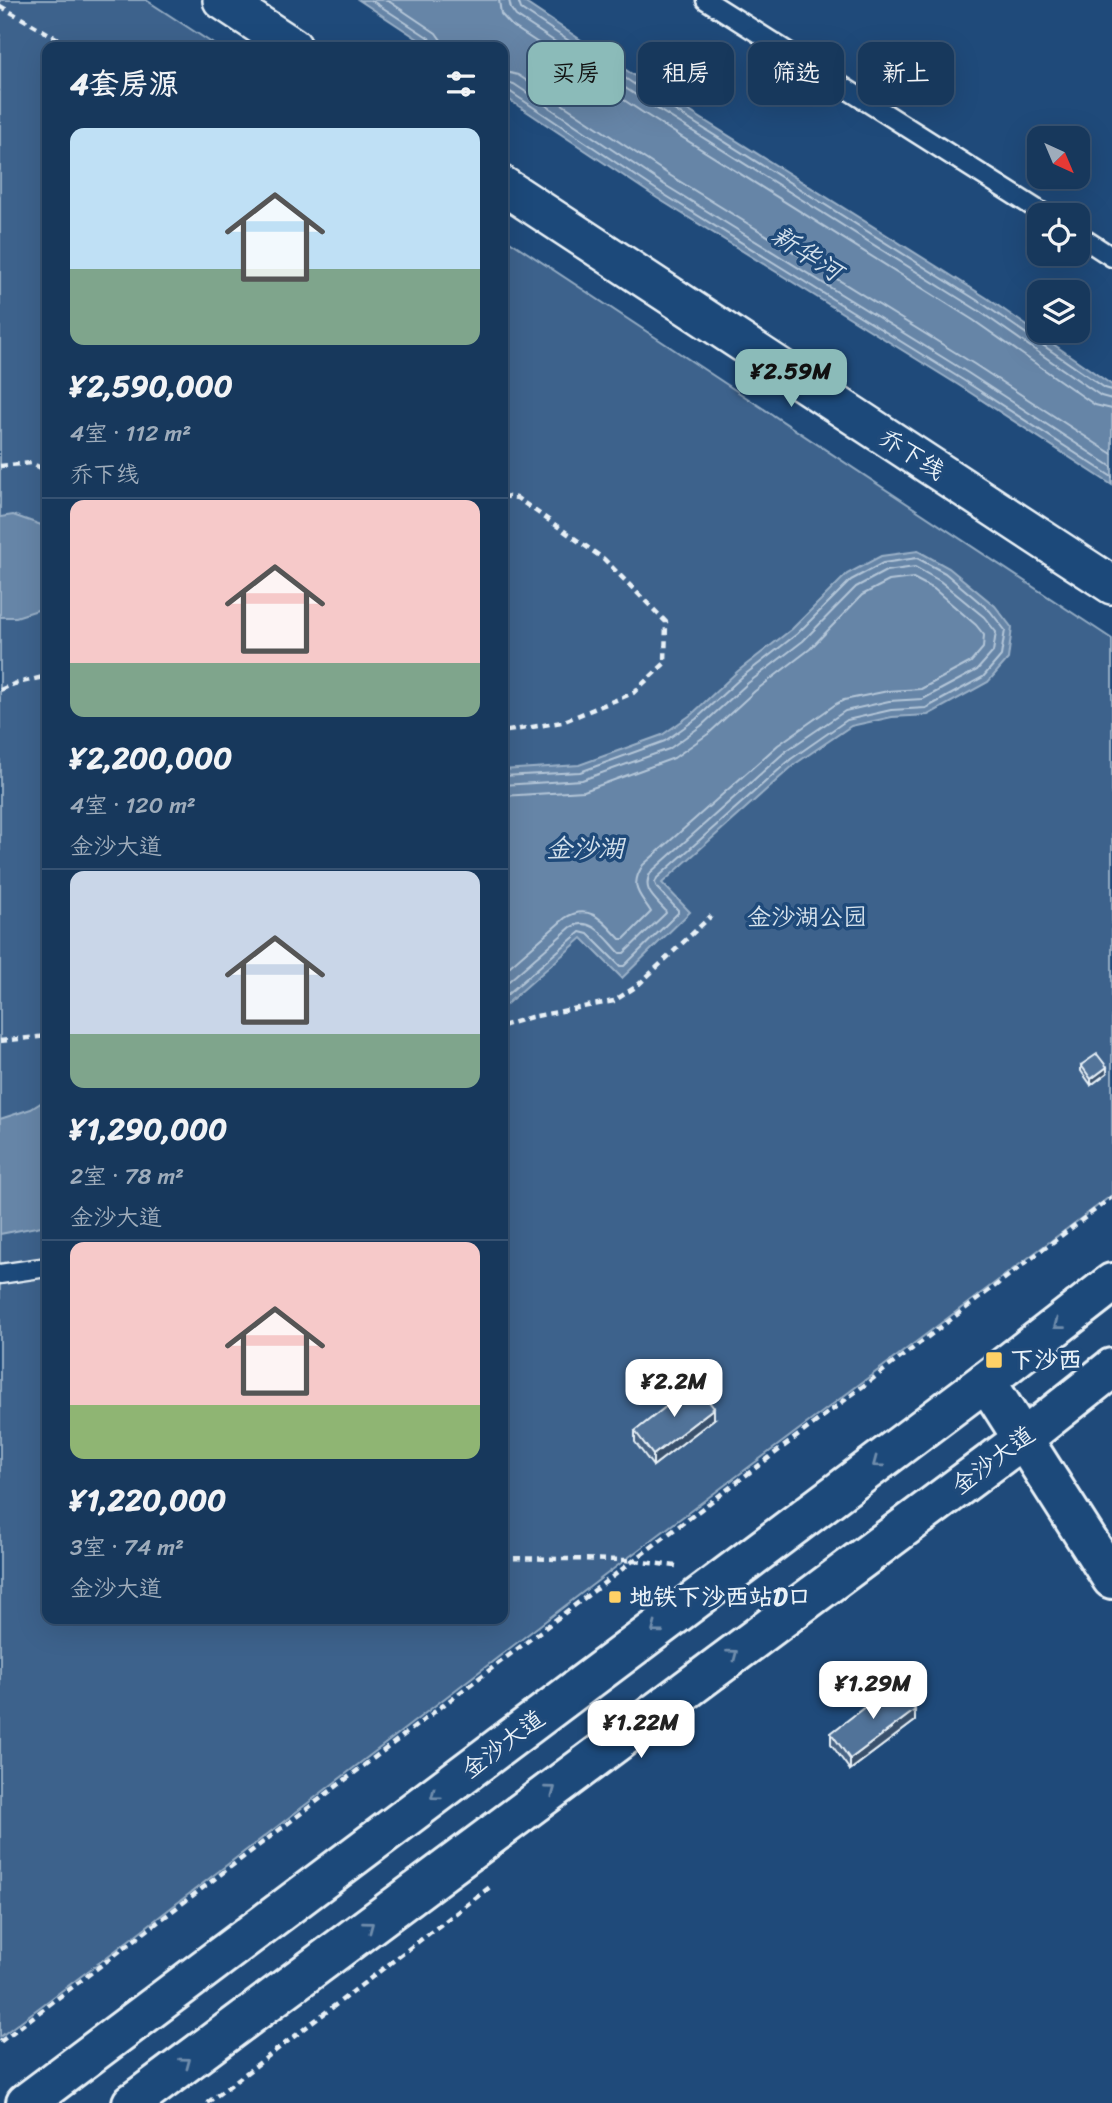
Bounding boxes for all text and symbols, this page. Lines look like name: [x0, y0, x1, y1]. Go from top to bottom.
chip: 买房: [528, 42, 624, 105]
chip: 租房: [638, 42, 734, 105]
chip: 筛选: [748, 42, 844, 105]
chip: 新上: [858, 42, 954, 105]
text: 4套房源: [70, 57, 179, 111]
icon: filters: [442, 65, 480, 103]
north arrow: [1027, 126, 1090, 189]
map controls: [1027, 126, 1090, 343]
icon: home: [212, 174, 338, 300]
button: locate: [1027, 203, 1090, 266]
water label: 新华河: [762, 212, 856, 296]
button: layers: [1027, 280, 1090, 343]
pin: ¥2.59M: [734, 350, 848, 409]
text: ¥2.59M: [751, 351, 831, 392]
text: ¥2,590,000: [70, 359, 233, 413]
text: 4室 · 112 m²: [70, 413, 191, 454]
street label: 乔下线: [870, 417, 954, 491]
text: 乔下线: [70, 454, 139, 495]
icon: home: [212, 546, 338, 672]
text: ¥2,200,000: [70, 731, 232, 785]
text: 4室 · 120 m²: [70, 785, 196, 826]
water label: 金沙湖: [546, 825, 627, 871]
text: 金沙大道: [70, 826, 162, 867]
park label: 金沙湖公园: [747, 896, 867, 938]
icon: home: [212, 917, 338, 1043]
text: ¥1,290,000: [70, 1102, 227, 1156]
text: 2室 · 78 m²: [70, 1156, 184, 1197]
text: 金沙大道: [70, 1197, 162, 1238]
icon: home: [212, 1288, 338, 1414]
one-way arrow: [1054, 1316, 1066, 1329]
place label: 下沙西: [1010, 1339, 1082, 1381]
marker: 下沙西: [984, 1350, 1004, 1370]
pin: ¥2.2M: [625, 1360, 723, 1419]
text: ¥2.2M: [641, 1361, 707, 1402]
street label: 金沙大道: [942, 1414, 1044, 1506]
one-way arrow: [872, 1454, 885, 1467]
text: ¥1,220,000: [70, 1473, 226, 1527]
text: 3室 · 74 m²: [70, 1527, 184, 1568]
text: 金沙大道: [70, 1568, 162, 1609]
place label: 地铁下沙西站D口: [629, 1576, 811, 1618]
marker: 地铁下沙西站D口: [607, 1589, 623, 1605]
one-way arrow: [651, 1620, 664, 1633]
one-way arrow: [726, 1650, 738, 1663]
pin: ¥1.29M: [816, 1662, 930, 1721]
text: ¥1.29M: [835, 1663, 911, 1704]
street label: 金沙大道: [452, 1698, 554, 1790]
pin: ¥1.22M: [584, 1700, 698, 1760]
text: ¥1.22M: [604, 1702, 678, 1743]
one-way arrow: [543, 1786, 556, 1799]
one-way arrow: [430, 1787, 443, 1799]
one-way arrow: [361, 1922, 373, 1935]
one-way arrow: [178, 2058, 191, 2071]

